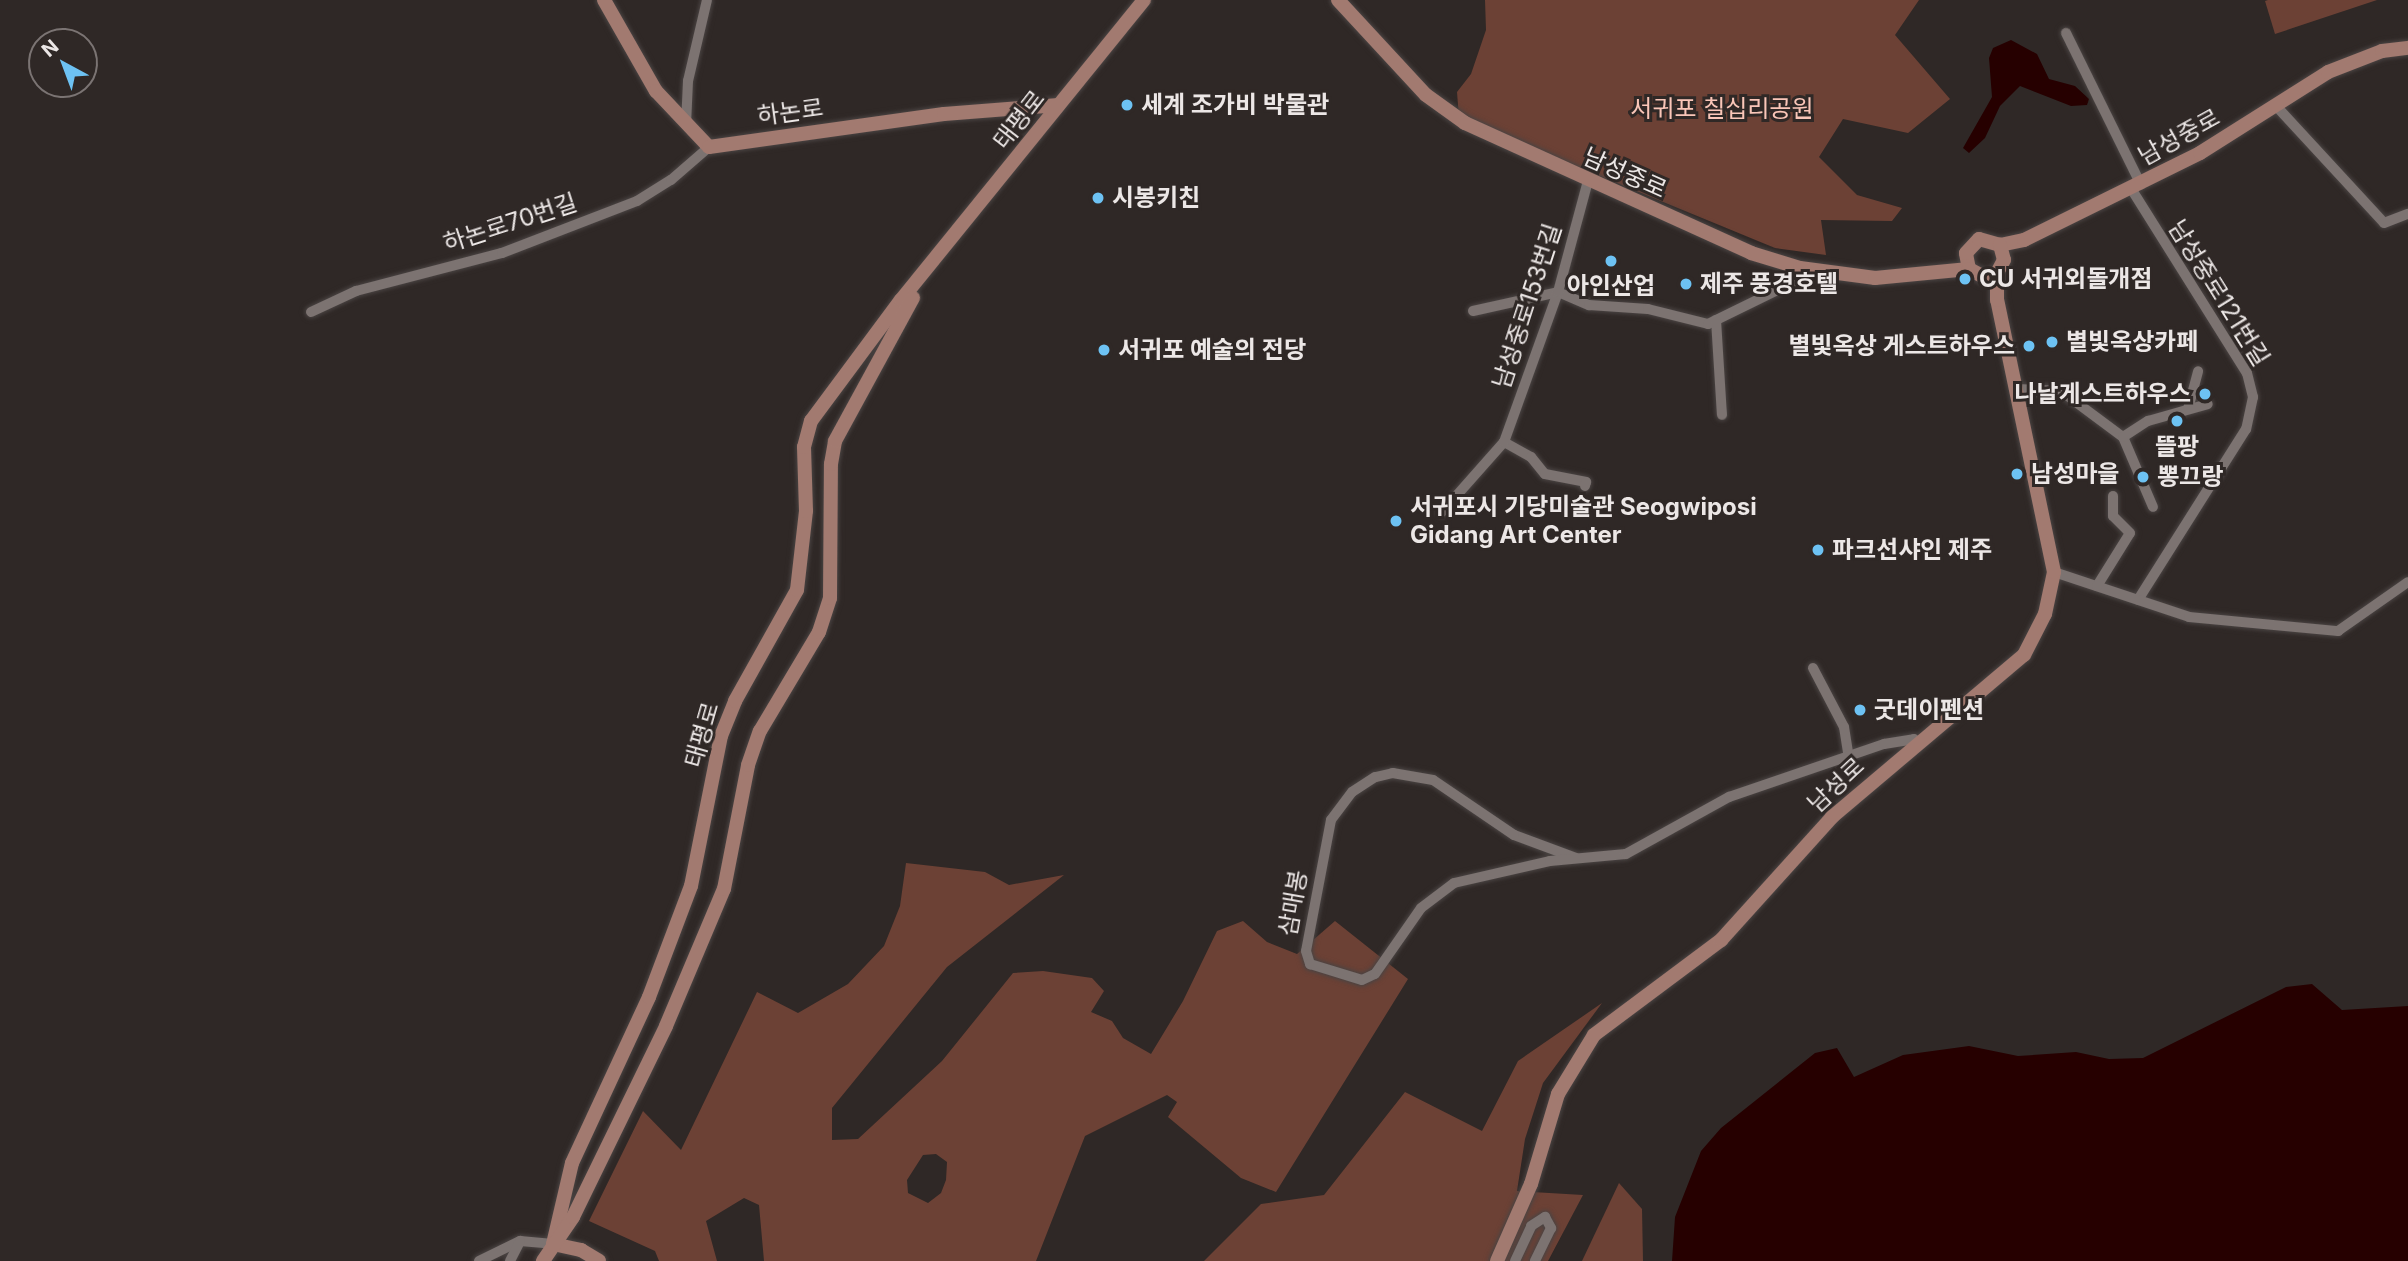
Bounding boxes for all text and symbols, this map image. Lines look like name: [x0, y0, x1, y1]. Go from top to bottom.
north arrow: [28, 28, 98, 98]
text: N: [37, 35, 63, 62]
street label: 태평로: [987, 85, 1051, 155]
place label: 세계 조가비 박물관: [1141, 91, 1329, 119]
street label: 하논로: [755, 93, 825, 131]
park label: 서귀포 칠십리공원: [1630, 95, 1814, 123]
marker: 세계 조가비 박물관: [1119, 97, 1135, 113]
street label: 남성중로: [2133, 103, 2225, 171]
street label: 남성중로: [1579, 142, 1671, 204]
place label: 시봉키친: [1112, 184, 1200, 212]
street label: 하논로70번길: [440, 188, 580, 258]
marker: 시봉키친: [1090, 190, 1106, 206]
street label: 남성중로121번길: [2163, 215, 2275, 371]
street label: 남성중로153번길: [1487, 220, 1567, 392]
marker: 아인산업: [1603, 253, 1619, 269]
place label: CU 서귀외돌개점: [1979, 265, 2152, 293]
place label: 제주 풍경호텔: [1700, 270, 1838, 298]
marker: CU 서귀외돌개점: [1957, 271, 1973, 287]
place label: 아인산업: [1567, 272, 1655, 300]
marker: 제주 풍경호텔: [1678, 276, 1694, 292]
place label: 별빛옥상카페: [2066, 328, 2198, 356]
place label: 별빛옥상 게스트하우스: [1789, 332, 2015, 360]
marker: 별빛옥상카페: [2044, 334, 2060, 350]
place label: 서귀포 예술의 전당: [1118, 336, 1306, 364]
marker: 별빛옥상 게스트하우스: [2021, 338, 2037, 354]
marker: 서귀포 예술의 전당: [1096, 342, 1112, 358]
place label: 나날게스트하우스: [2014, 380, 2191, 408]
marker: 나날게스트하우스: [2197, 386, 2213, 402]
marker: 뜰팡: [2169, 413, 2185, 429]
place label: 뜰팡: [2155, 433, 2199, 461]
place label: 남성마을: [2031, 460, 2119, 488]
place label: 뽕끄랑: [2157, 463, 2223, 491]
marker: 남성마을: [2009, 466, 2025, 482]
marker: 뽕끄랑: [2135, 469, 2151, 485]
place label: 서귀포시 기당미술관 Seogwiposi Gidang Art Center: [1410, 493, 1757, 549]
marker: 서귀포시 기당미술관 Seogwiposi Gidang Art Center: [1388, 513, 1404, 529]
place label: 파크선샤인 제주: [1832, 536, 1992, 564]
marker: 파크선샤인 제주: [1810, 542, 1826, 558]
place label: 굿데이펜션: [1874, 696, 1984, 724]
street label: 태평로: [679, 699, 725, 771]
marker: 굿데이펜션: [1852, 702, 1868, 718]
street label: 남성로: [1802, 752, 1870, 818]
street label: 삼매봉: [1273, 868, 1313, 938]

